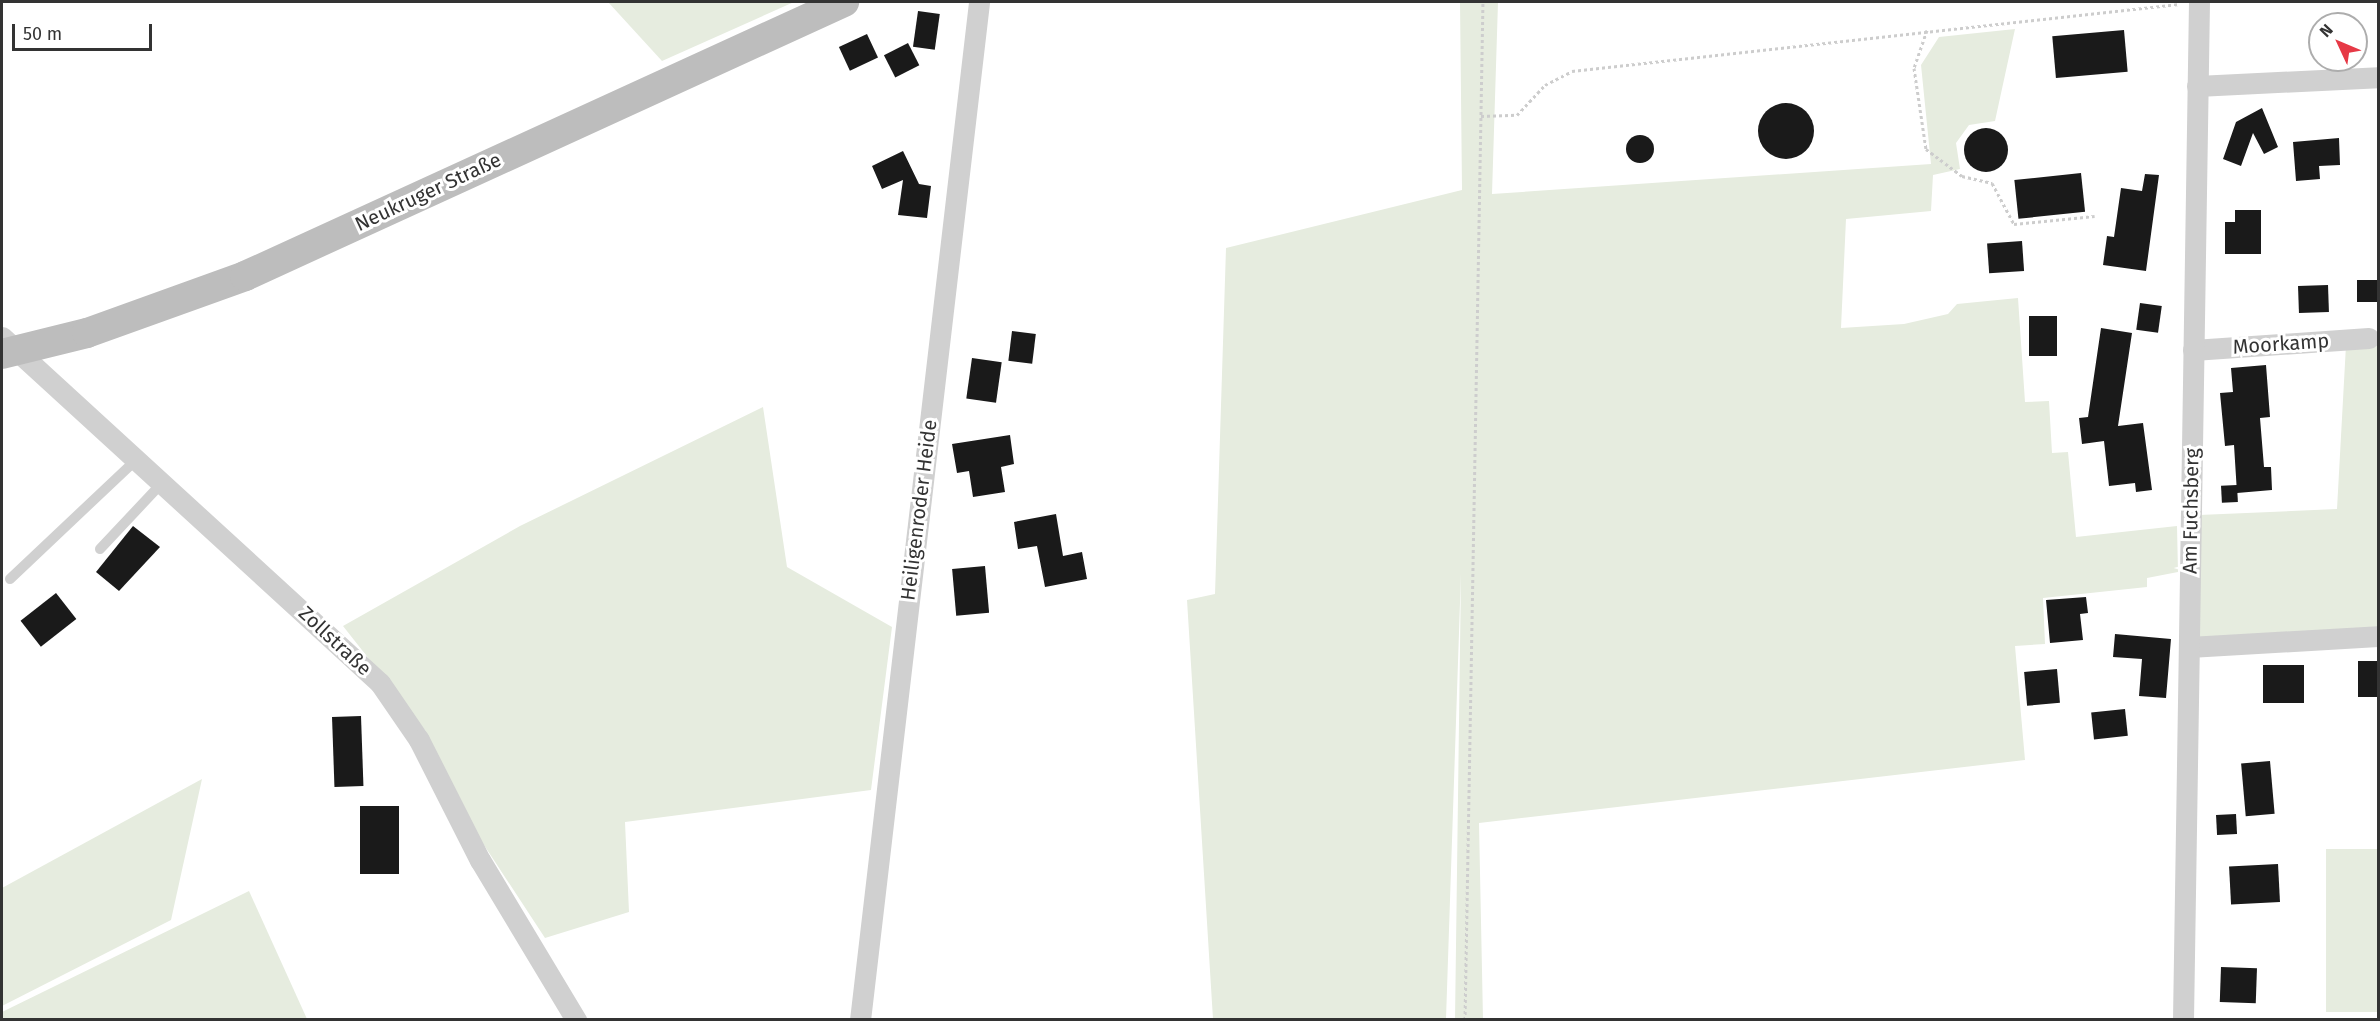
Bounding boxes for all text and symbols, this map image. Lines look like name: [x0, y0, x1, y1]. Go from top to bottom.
scale bar: [15, 12, 154, 50]
north arrow: [2308, 12, 2368, 72]
text: N: [2316, 20, 2337, 41]
text: 50 m: [23, 23, 62, 45]
street label: Neukruger Straße: [351, 148, 505, 236]
street label: Moorkamp: [2232, 329, 2330, 359]
street label: Heiligenroder Heide: [896, 418, 942, 602]
street label: Am Fuchsberg: [2178, 448, 2204, 574]
street label: Zollstraße: [294, 601, 376, 681]

